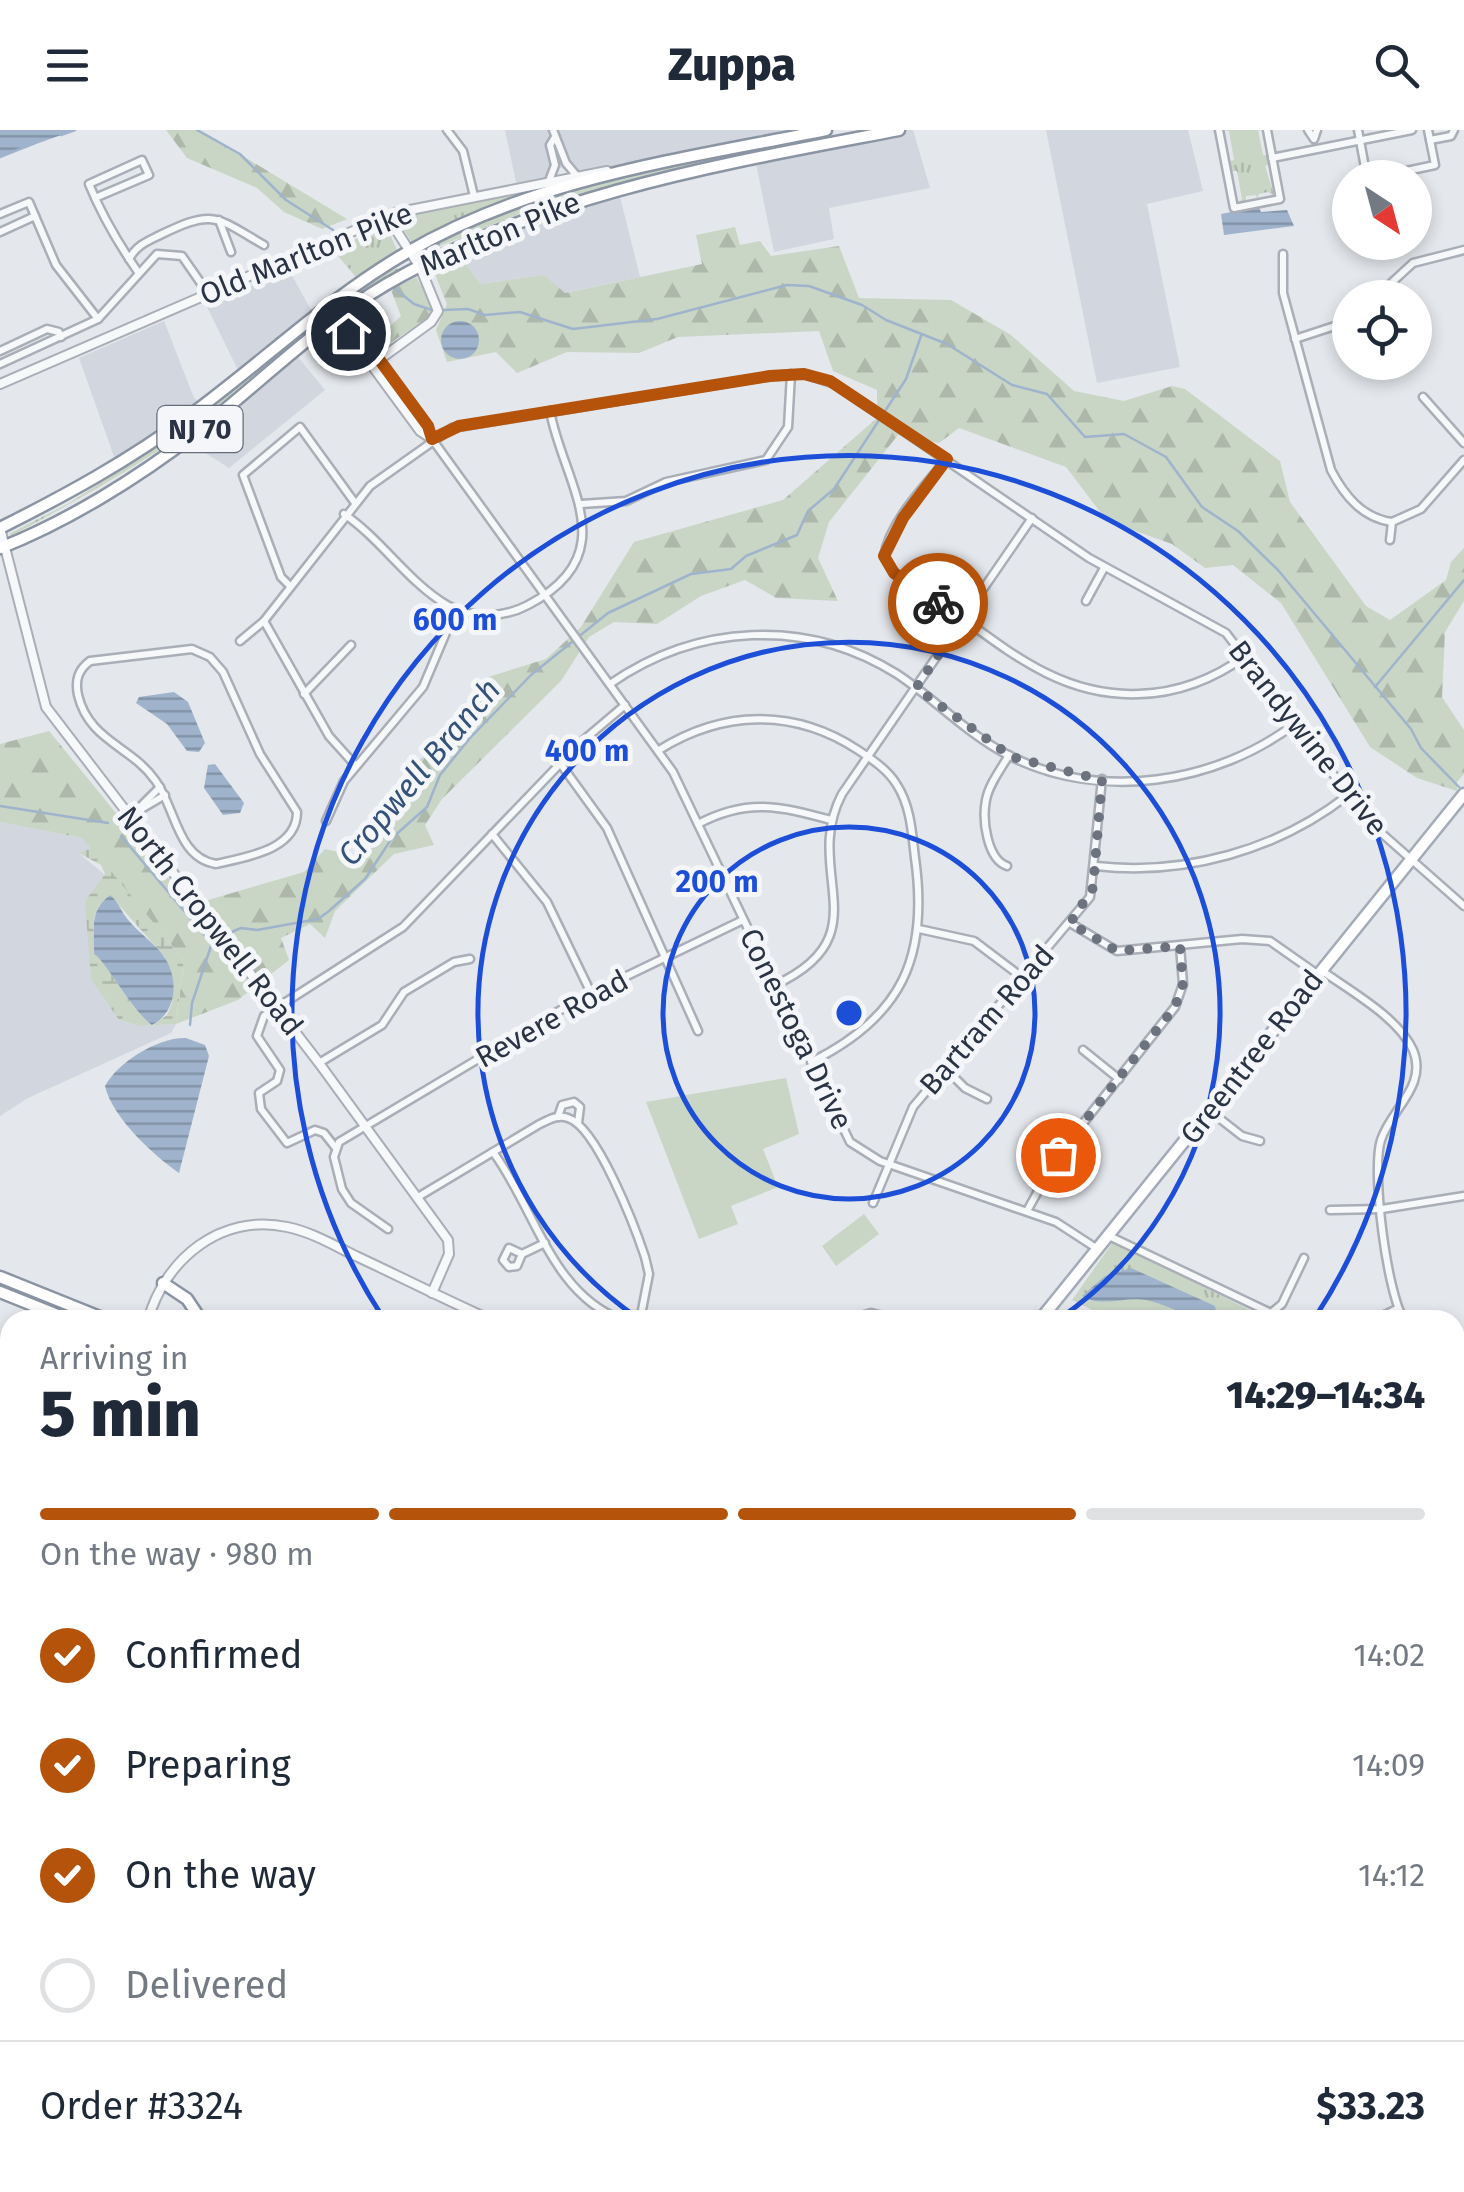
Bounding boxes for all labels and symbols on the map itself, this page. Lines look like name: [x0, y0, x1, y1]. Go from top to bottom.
north arrow: [1332, 160, 1432, 260]
street label: Marlton Pike: [414, 184, 586, 284]
street label: Old Marlton Pike: [194, 195, 418, 313]
pin: [306, 291, 391, 376]
road number: NJ 70: [158, 406, 242, 452]
courier: [888, 553, 988, 653]
text: 600 m: [413, 602, 497, 638]
street label: Brandywine Drive: [1221, 633, 1395, 843]
water label: Cropwell Branch: [330, 671, 508, 873]
text: 400 m: [545, 733, 629, 769]
street label: North Cropwell Road: [109, 799, 311, 1043]
text: 200 m: [675, 864, 759, 900]
street label: Conestoga Drive: [732, 923, 860, 1135]
street label: Bartram Road: [912, 938, 1062, 1102]
street label: Revere Road: [469, 962, 635, 1076]
street label: Greentree Road: [1173, 963, 1331, 1151]
centre of rings: [831, 995, 867, 1031]
pin: [1016, 1113, 1101, 1198]

